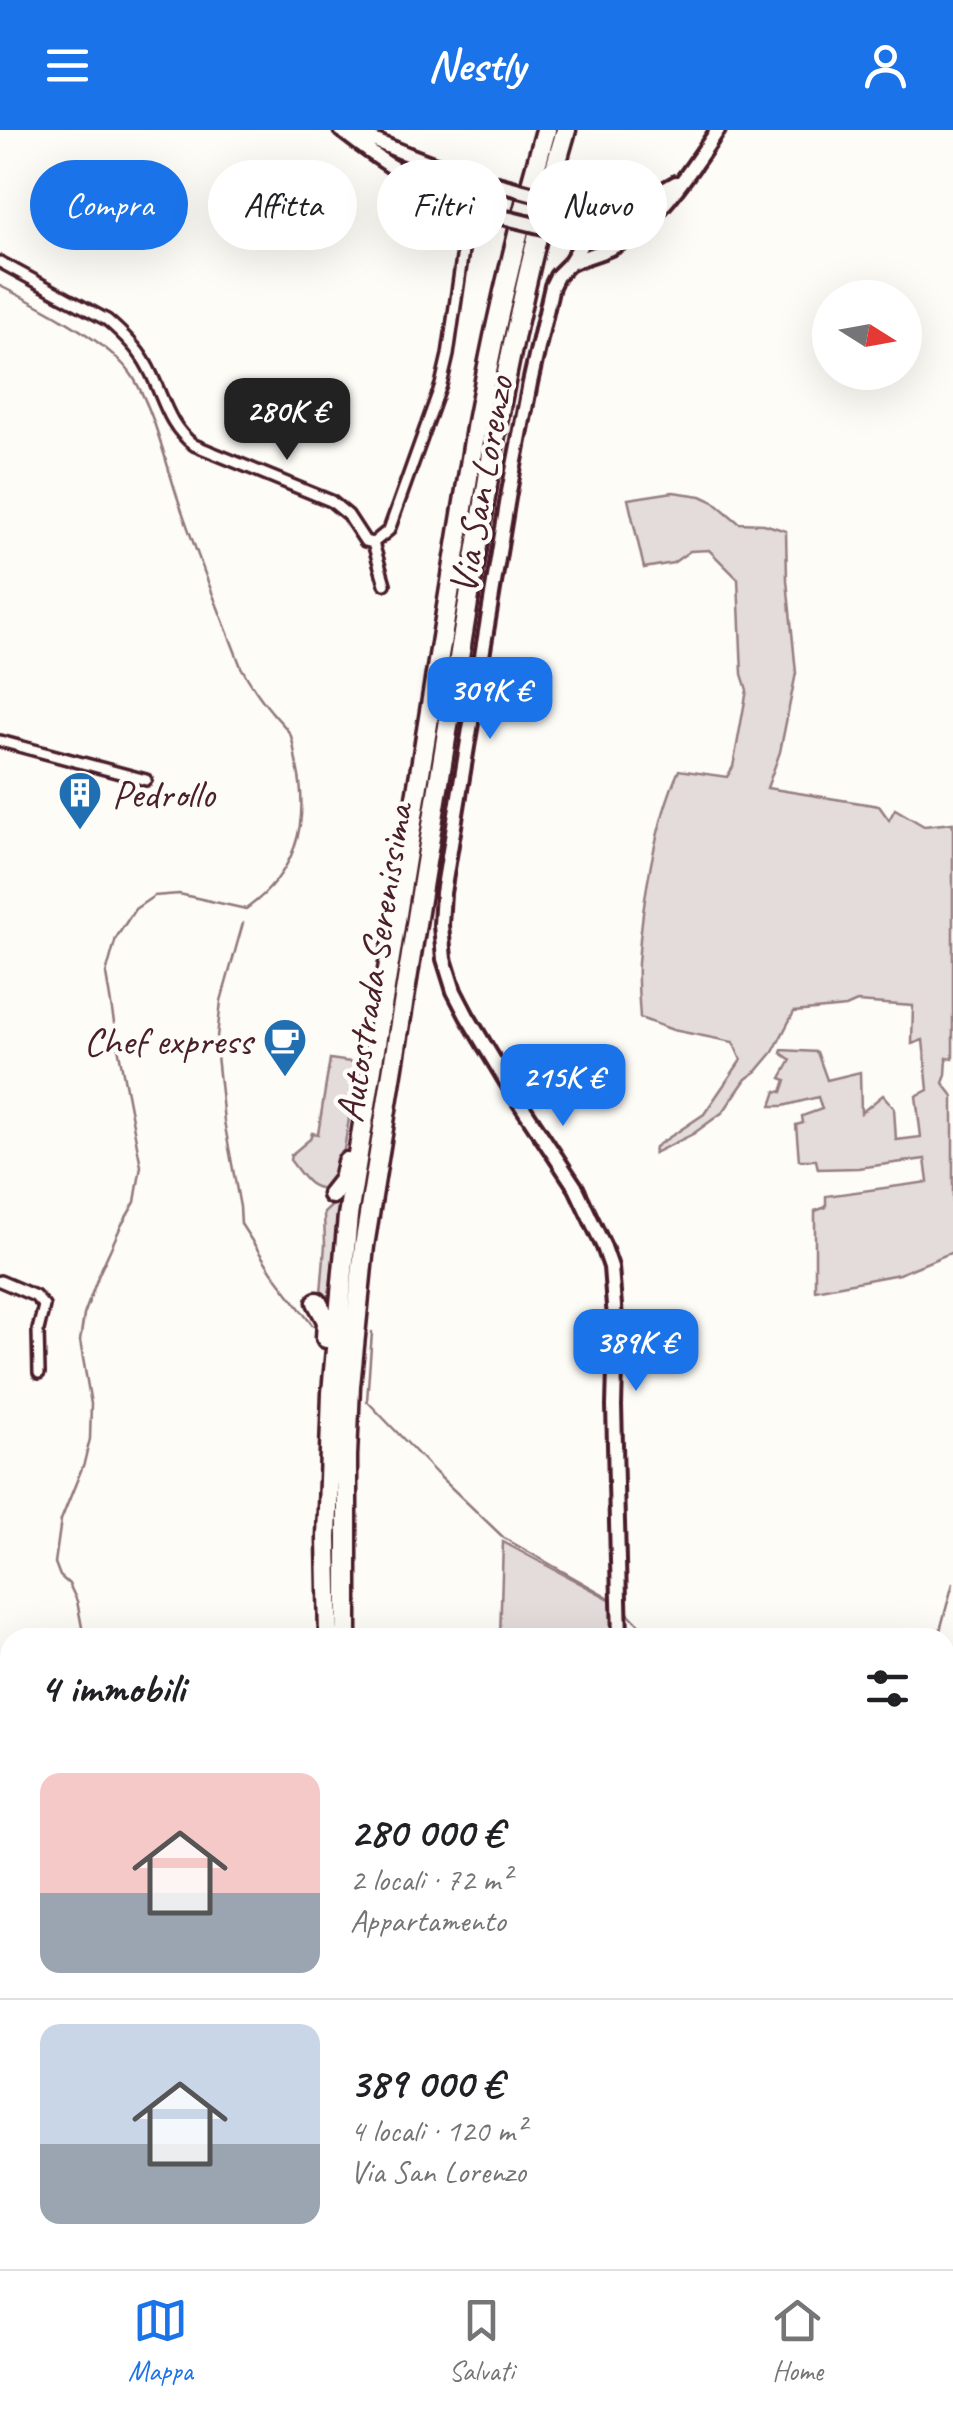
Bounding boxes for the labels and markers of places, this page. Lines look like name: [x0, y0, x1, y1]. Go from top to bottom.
pin: 280K €: [206, 378, 368, 463]
pin: 309K €: [409, 657, 571, 742]
place label: Pedrollo: [112, 769, 217, 819]
building icon: Pedrollo: [57, 770, 103, 831]
place label: Chef express: [84, 1016, 255, 1066]
cafe icon: Chef express: [262, 1017, 308, 1078]
pin: 215K €: [482, 1044, 644, 1129]
pin: 389K €: [555, 1309, 717, 1394]

